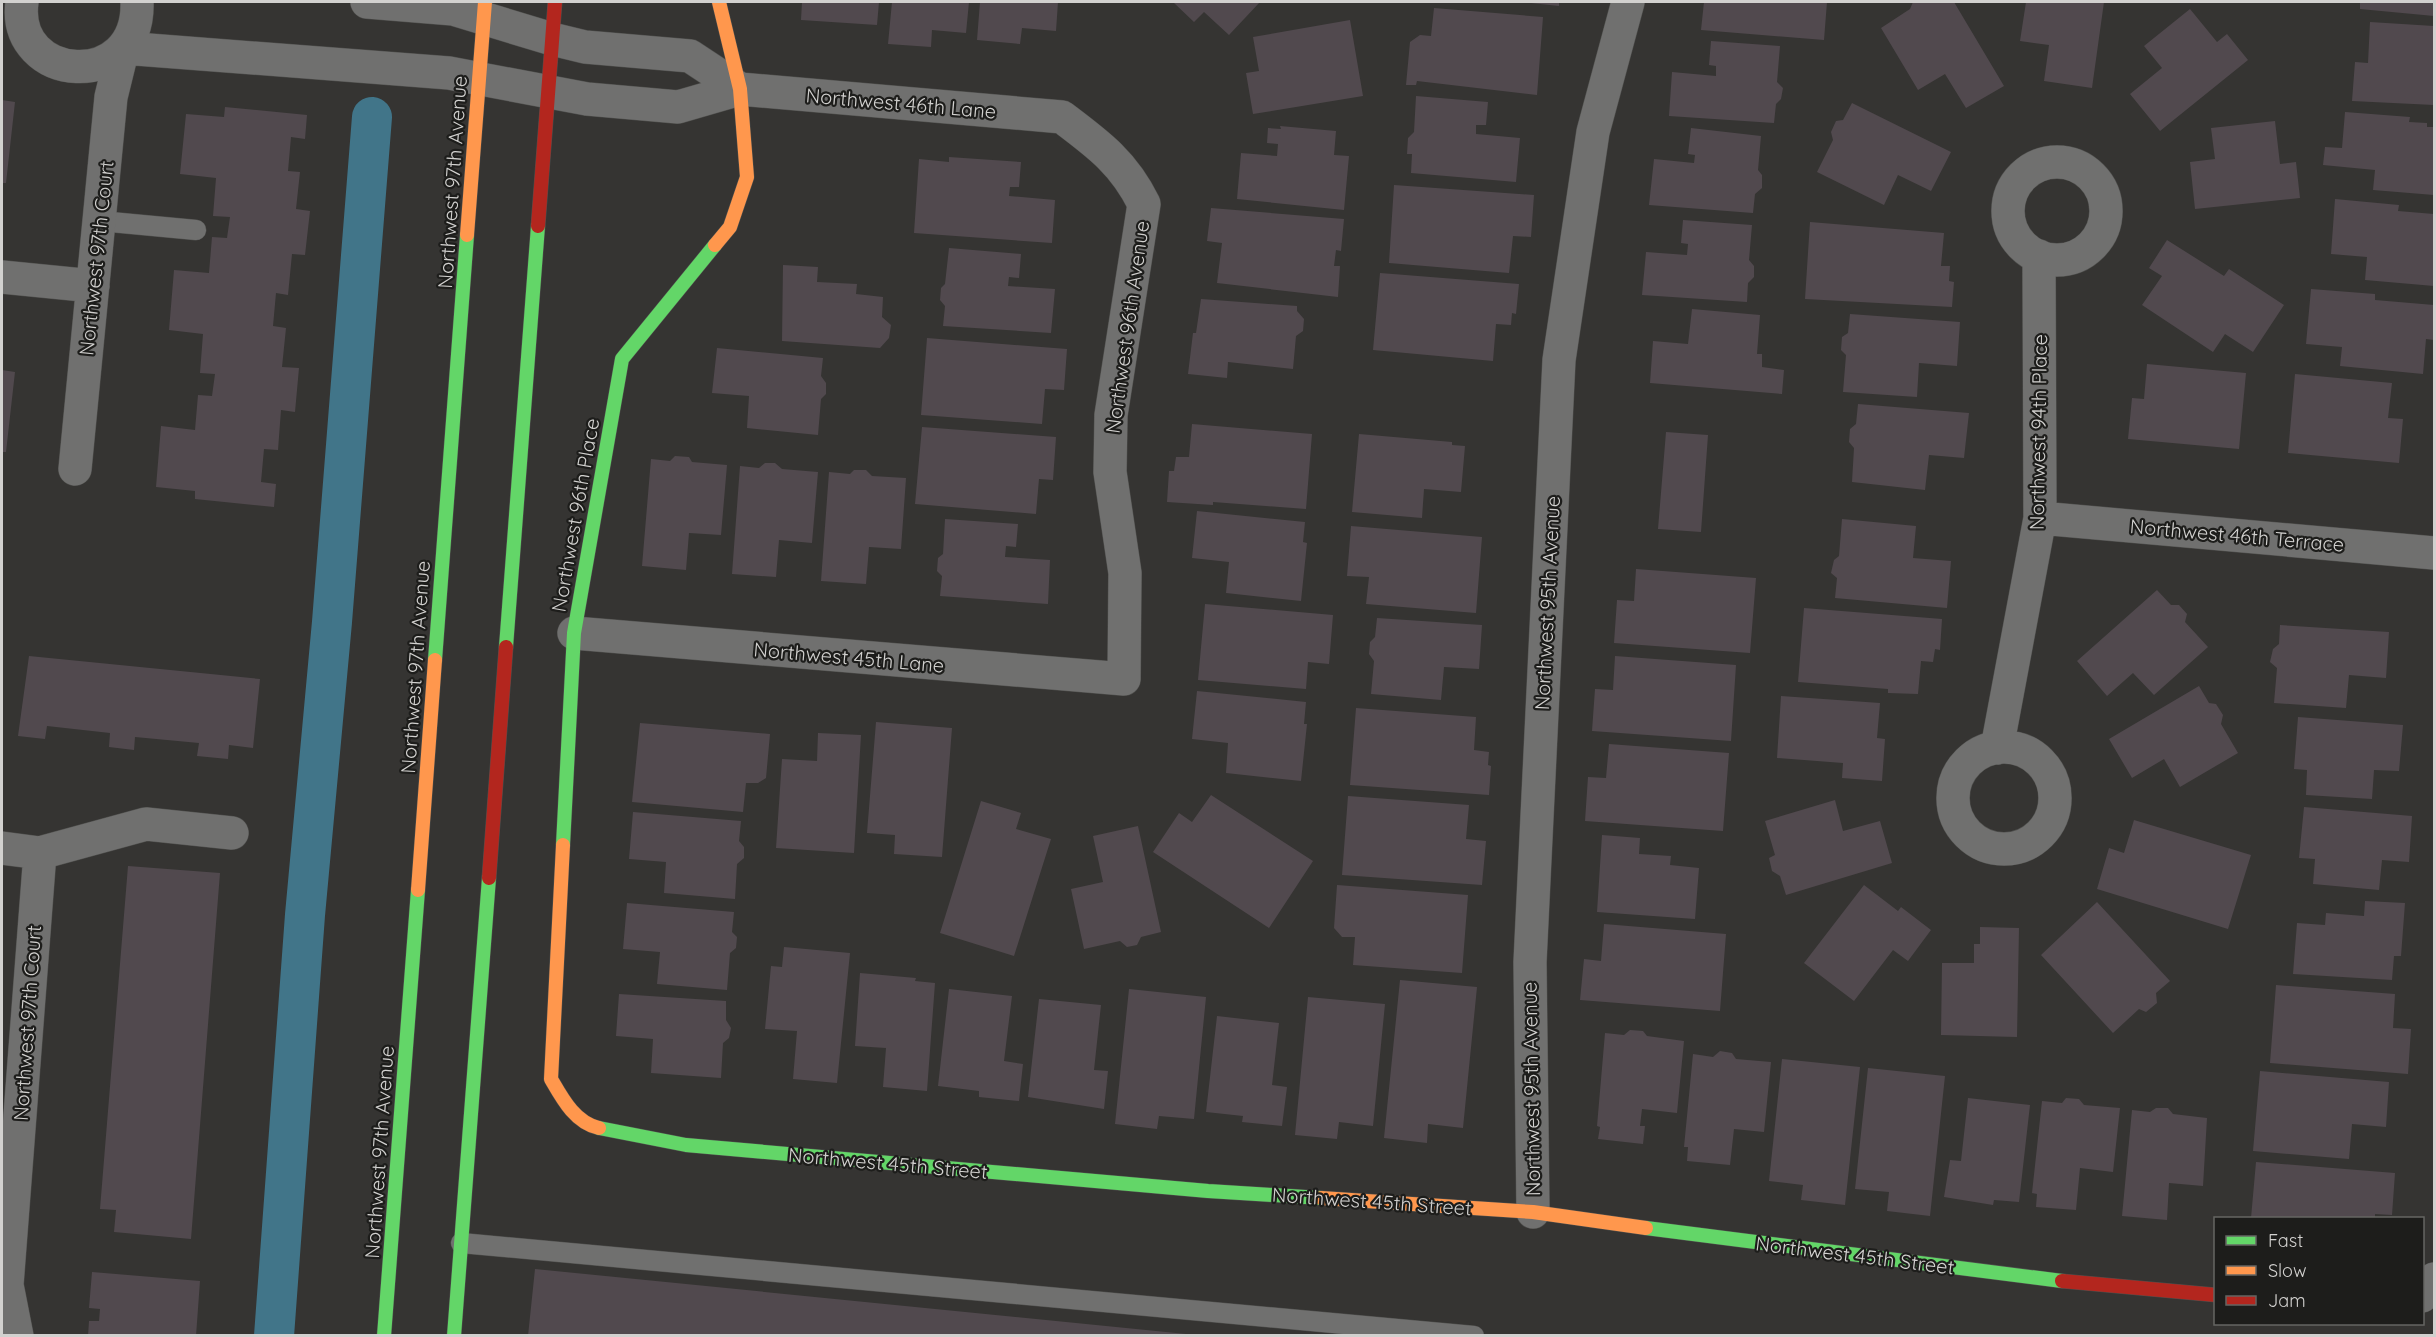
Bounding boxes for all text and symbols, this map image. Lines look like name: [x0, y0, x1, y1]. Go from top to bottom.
street label: Northwest 97th Avenue: [432, 75, 472, 289]
street label: Northwest 46th Lane: [805, 82, 997, 124]
street label: Northwest 97th Court: [73, 159, 119, 357]
street label: Northwest 96th Avenue: [1100, 219, 1154, 435]
street label: Northwest 94th Place: [2024, 334, 2052, 530]
street label: Northwest 96th Place: [546, 416, 604, 614]
street label: Northwest 95th Avenue: [1529, 495, 1565, 711]
street label: Northwest 46th Terrace: [2129, 513, 2345, 557]
street label: Northwest 97th Avenue: [395, 560, 435, 774]
street label: Northwest 45th Lane: [753, 636, 945, 678]
street label: Northwest 97th Court: [8, 924, 46, 1122]
street label: Northwest 95th Avenue: [1517, 982, 1545, 1196]
street label: Northwest 97th Avenue: [359, 1045, 399, 1259]
street label: Northwest 45th Street: [787, 1142, 989, 1184]
street label: Northwest 45th Street: [1271, 1182, 1473, 1220]
legend: [2214, 1217, 2424, 1325]
text: Fast: [2268, 1229, 2303, 1252]
street label: Northwest 45th Street: [1754, 1230, 1956, 1280]
text: Slow: [2268, 1259, 2306, 1282]
text: Jam: [2268, 1289, 2306, 1312]

